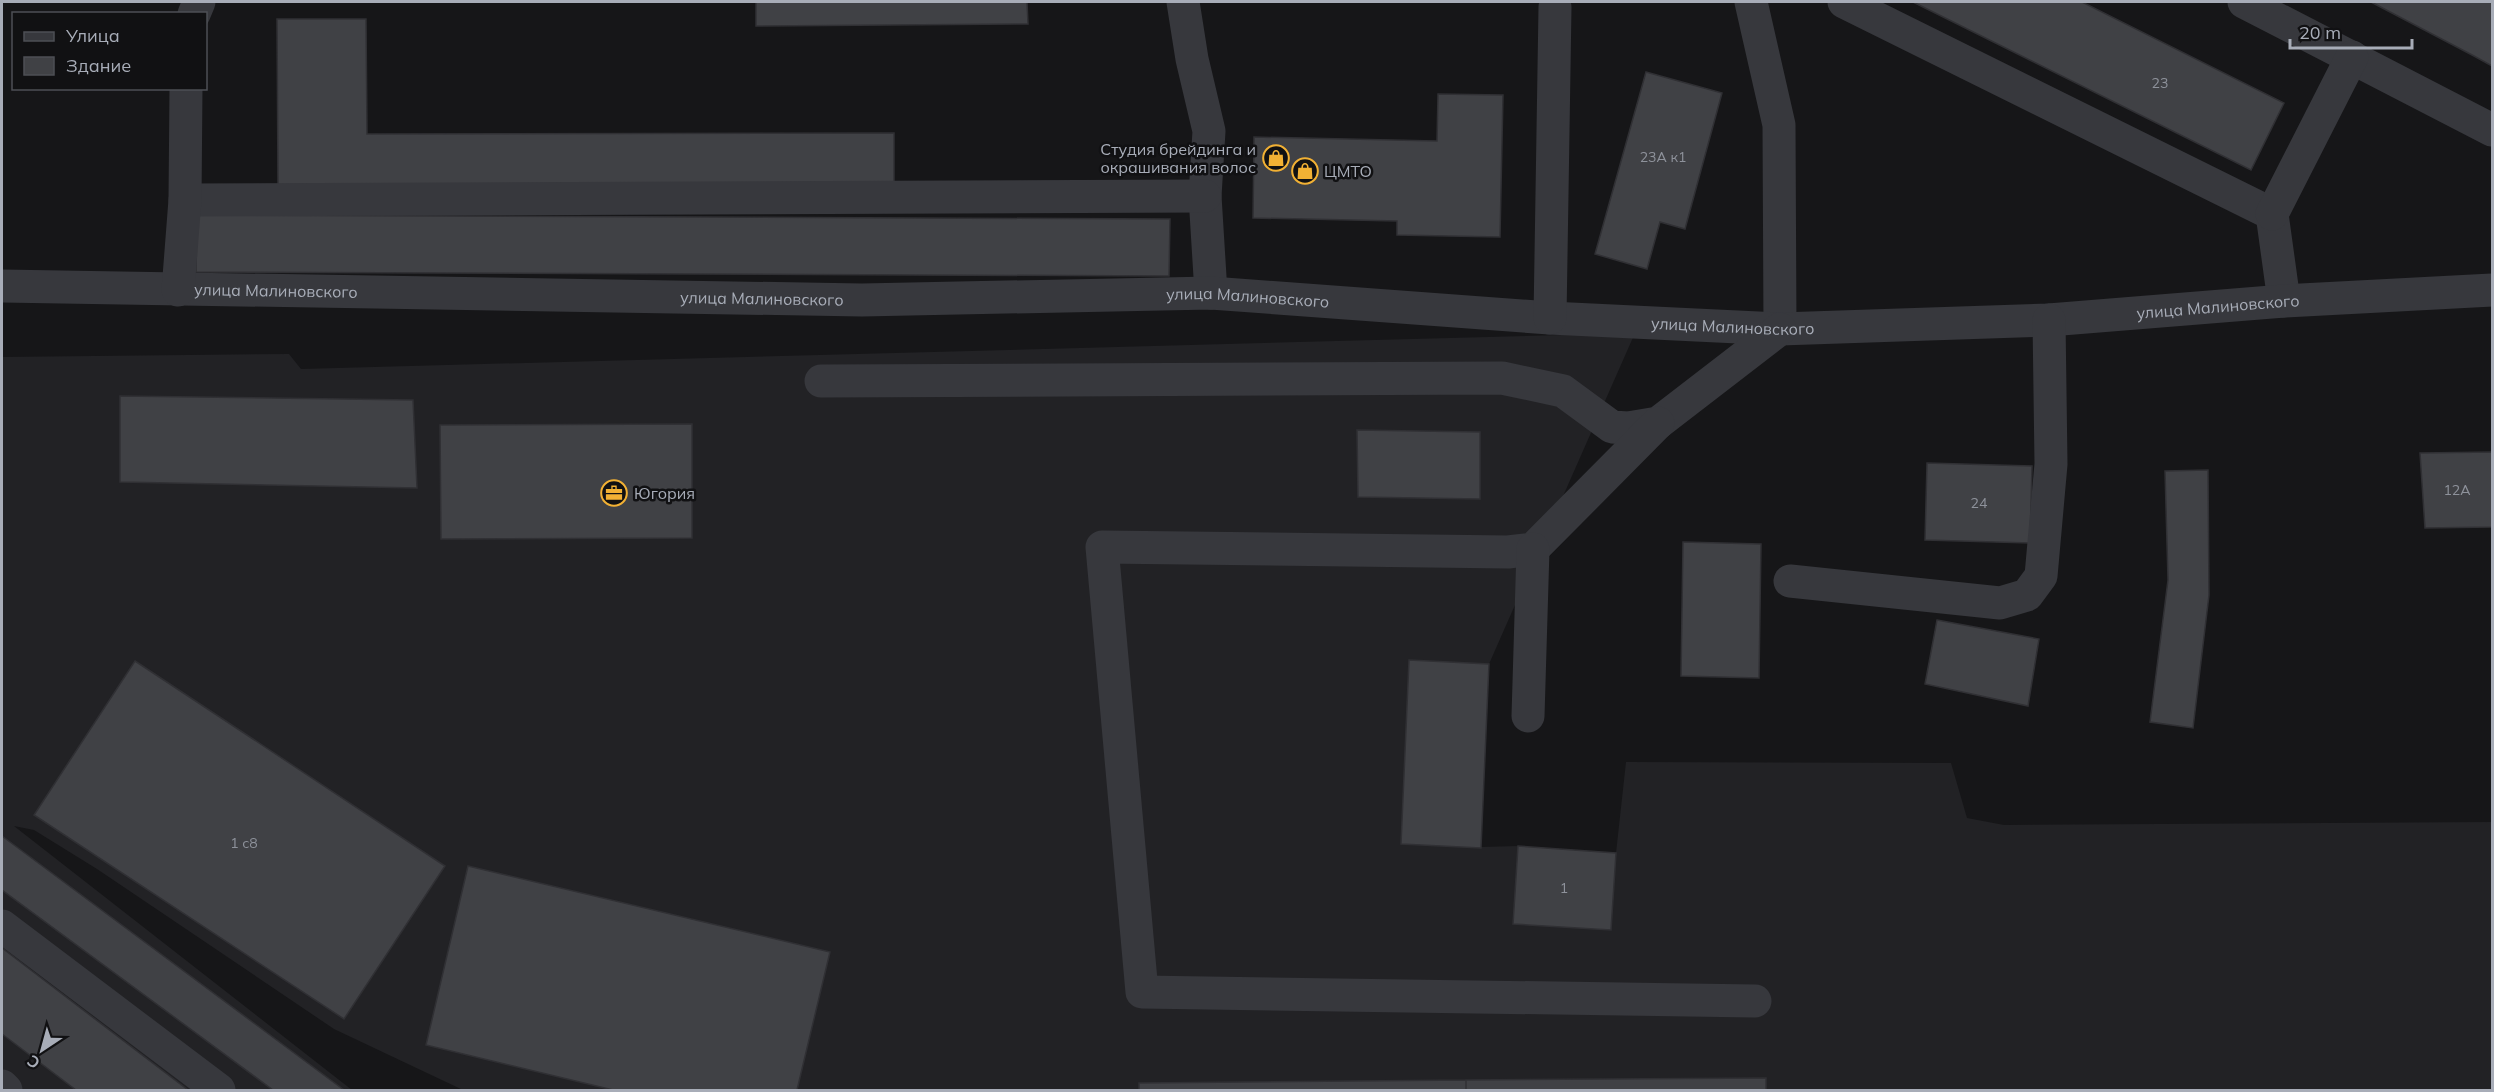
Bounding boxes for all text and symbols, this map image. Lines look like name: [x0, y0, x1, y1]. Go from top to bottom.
legend: [12, 12, 207, 90]
scale bar: [2290, 12, 2412, 50]
text: 20 m: [2299, 21, 2341, 44]
text: Улица: [65, 24, 120, 47]
text: Здание: [66, 54, 131, 77]
house number: 23: [2152, 74, 2168, 92]
place label: Студия брейдинга и окрашивания волос: [1100, 139, 1256, 177]
shop icon: Студия брейдинга и окрашивания волос: [1261, 143, 1291, 173]
house number: 23А к1: [1640, 148, 1686, 166]
shop icon: ЦМТО: [1290, 156, 1320, 186]
place label: ЦМТО: [1324, 161, 1372, 181]
street label: улица Малиновского: [194, 279, 358, 302]
street label: улица Малиновского: [1166, 283, 1330, 312]
street label: улица Малиновского: [680, 287, 844, 310]
street label: улица Малиновского: [2136, 290, 2300, 323]
street label: улица Малиновского: [1651, 313, 1815, 339]
office icon: Югория: [599, 478, 629, 508]
house number: 12А: [2443, 481, 2471, 499]
place label: Югория: [634, 483, 695, 503]
house number: 24: [1971, 494, 1988, 512]
house number: 1 с8: [230, 834, 258, 852]
house number: 1: [1560, 879, 1568, 897]
north arrow: [12, 1020, 72, 1080]
text: С: [23, 1051, 43, 1073]

